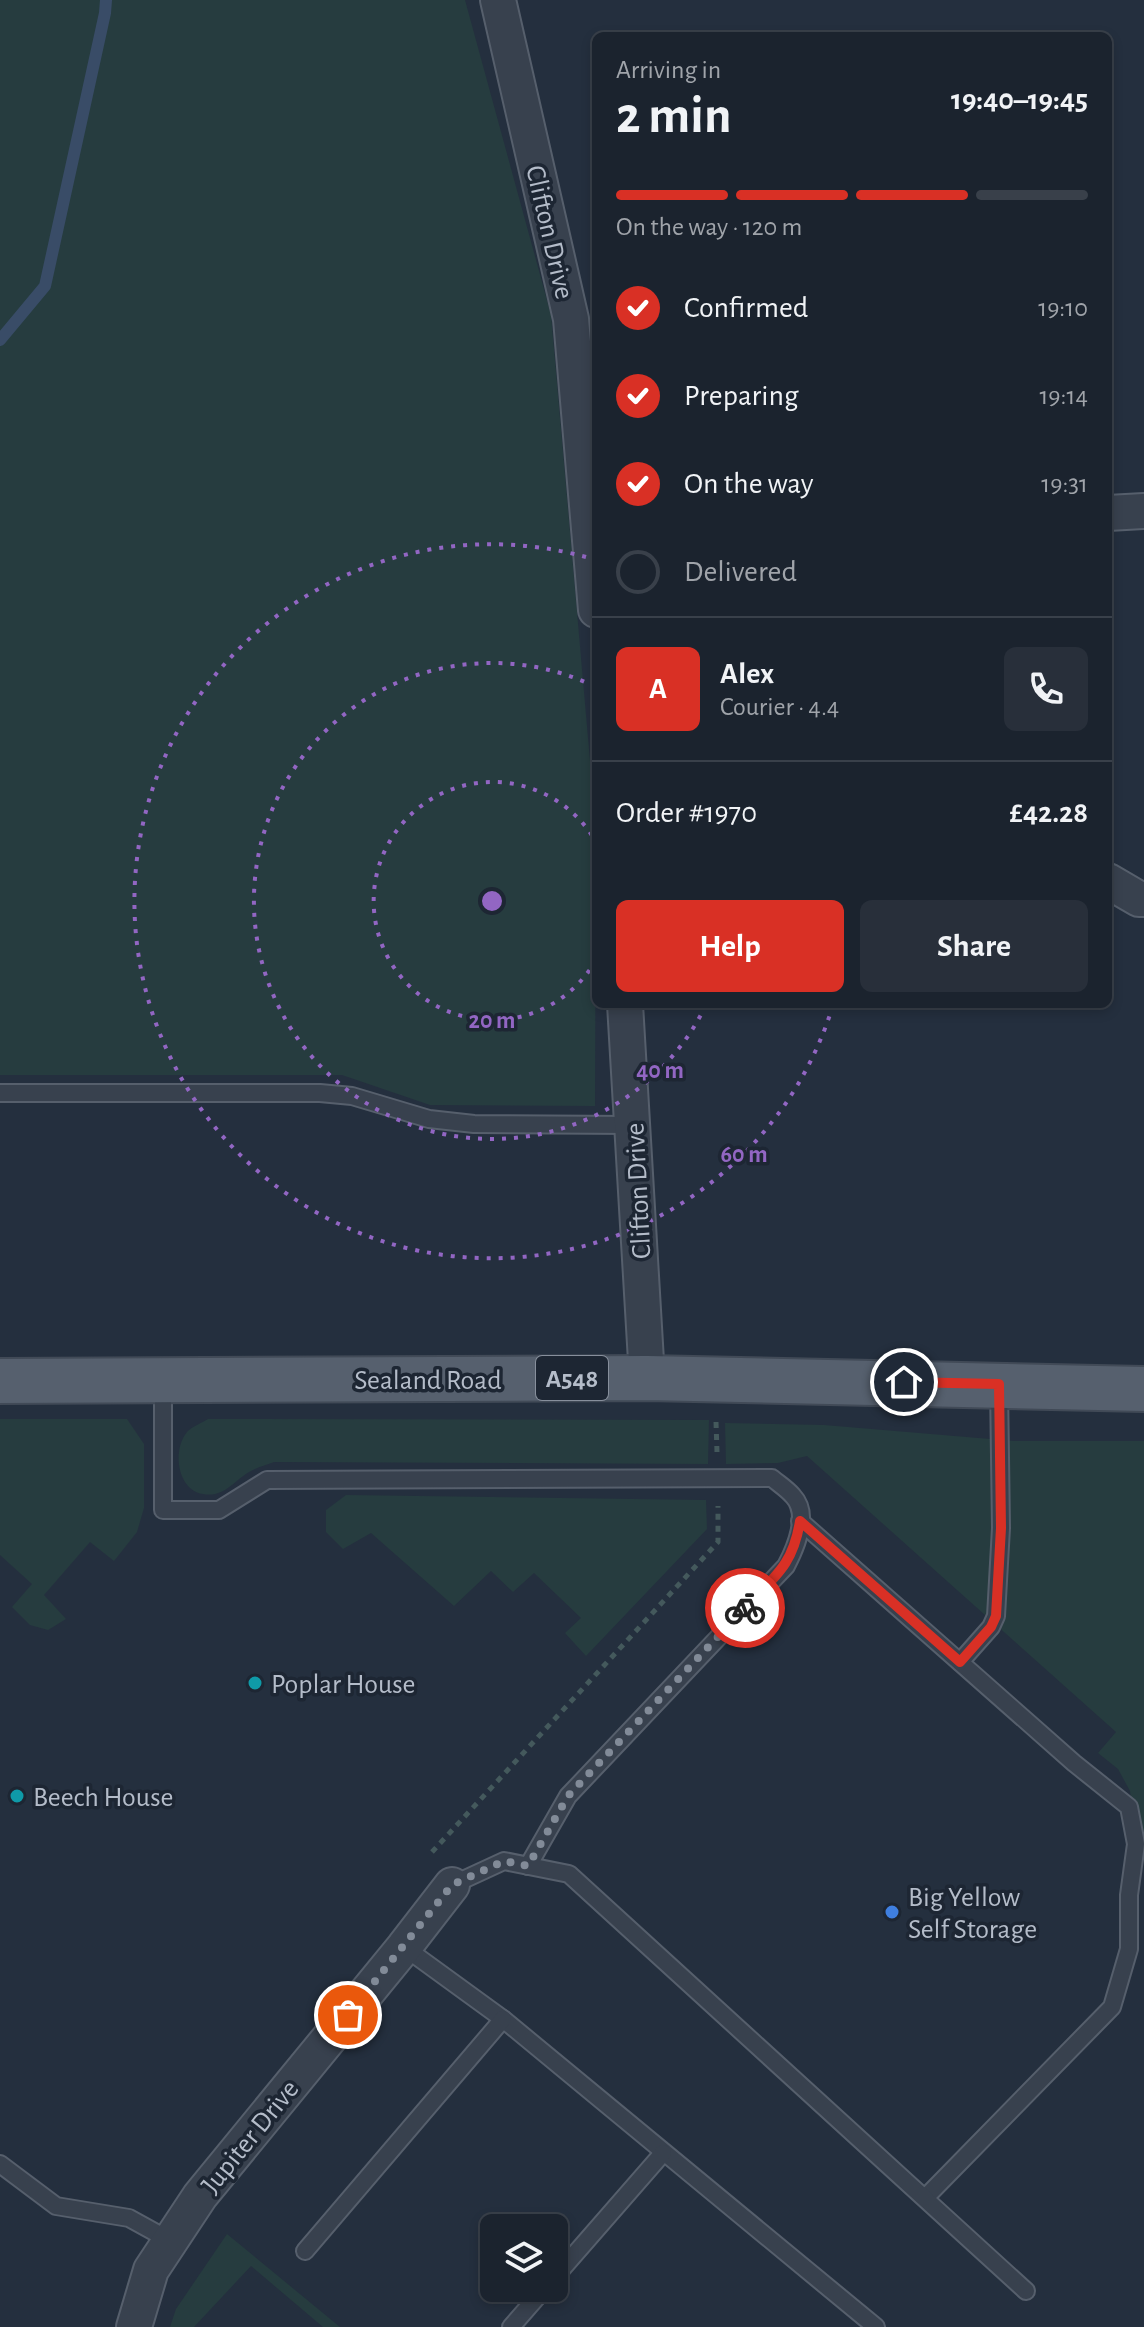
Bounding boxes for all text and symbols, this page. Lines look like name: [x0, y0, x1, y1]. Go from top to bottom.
text: Arriving in: [616, 57, 721, 83]
text: 19:40–19:45: [951, 85, 1088, 115]
text: 2 min: [616, 90, 731, 142]
street label: Clifton Drive: [520, 163, 578, 302]
text: On the way · 120 m: [616, 214, 802, 240]
icon: check: [616, 286, 660, 330]
text: Confirmed: [684, 293, 808, 323]
text: 19:10: [1038, 295, 1088, 321]
icon: check: [616, 374, 660, 418]
text: Preparing: [684, 381, 799, 411]
text: 19:14: [1039, 383, 1088, 409]
icon: check: [616, 462, 660, 506]
text: On the way: [684, 469, 813, 499]
text: 19:31: [1041, 471, 1088, 497]
text: Delivered: [684, 557, 797, 587]
button: phone: [1004, 647, 1088, 731]
text: Alex: [720, 659, 774, 689]
text: A: [649, 674, 667, 704]
text: Courier · 4.4: [720, 694, 839, 720]
text: Order #1970: [616, 798, 757, 828]
text: £42.28: [1010, 798, 1088, 828]
centre of rings: [478, 887, 506, 915]
button: Help: [616, 900, 844, 992]
button: Share: [860, 900, 1088, 992]
text: 20 m: [469, 1009, 515, 1033]
text: 40 m: [636, 1059, 684, 1083]
street label: Clifton Drive: [621, 1122, 657, 1260]
text: 60 m: [720, 1143, 768, 1167]
pin: [870, 1348, 938, 1416]
road number: A548: [536, 1356, 608, 1400]
icon: home: [882, 1360, 926, 1404]
street label: Sealand Road: [354, 1367, 502, 1395]
courier: [705, 1568, 785, 1648]
icon: bike: [723, 1586, 767, 1630]
place label: Poplar House: [271, 1671, 416, 1699]
marker: Poplar House: [246, 1674, 264, 1692]
place label: Beech House: [33, 1784, 173, 1812]
marker: Beech House: [8, 1787, 26, 1805]
place label: Big Yellow Self Storage: [908, 1884, 1037, 1944]
marker: Big Yellow Self Storage: [883, 1903, 901, 1921]
pin: [314, 1981, 382, 2049]
icon: bag: [326, 1993, 370, 2037]
street label: Jupiter Drive: [197, 2075, 305, 2199]
map controls: [480, 2214, 568, 2302]
button: layers: [480, 2214, 568, 2302]

